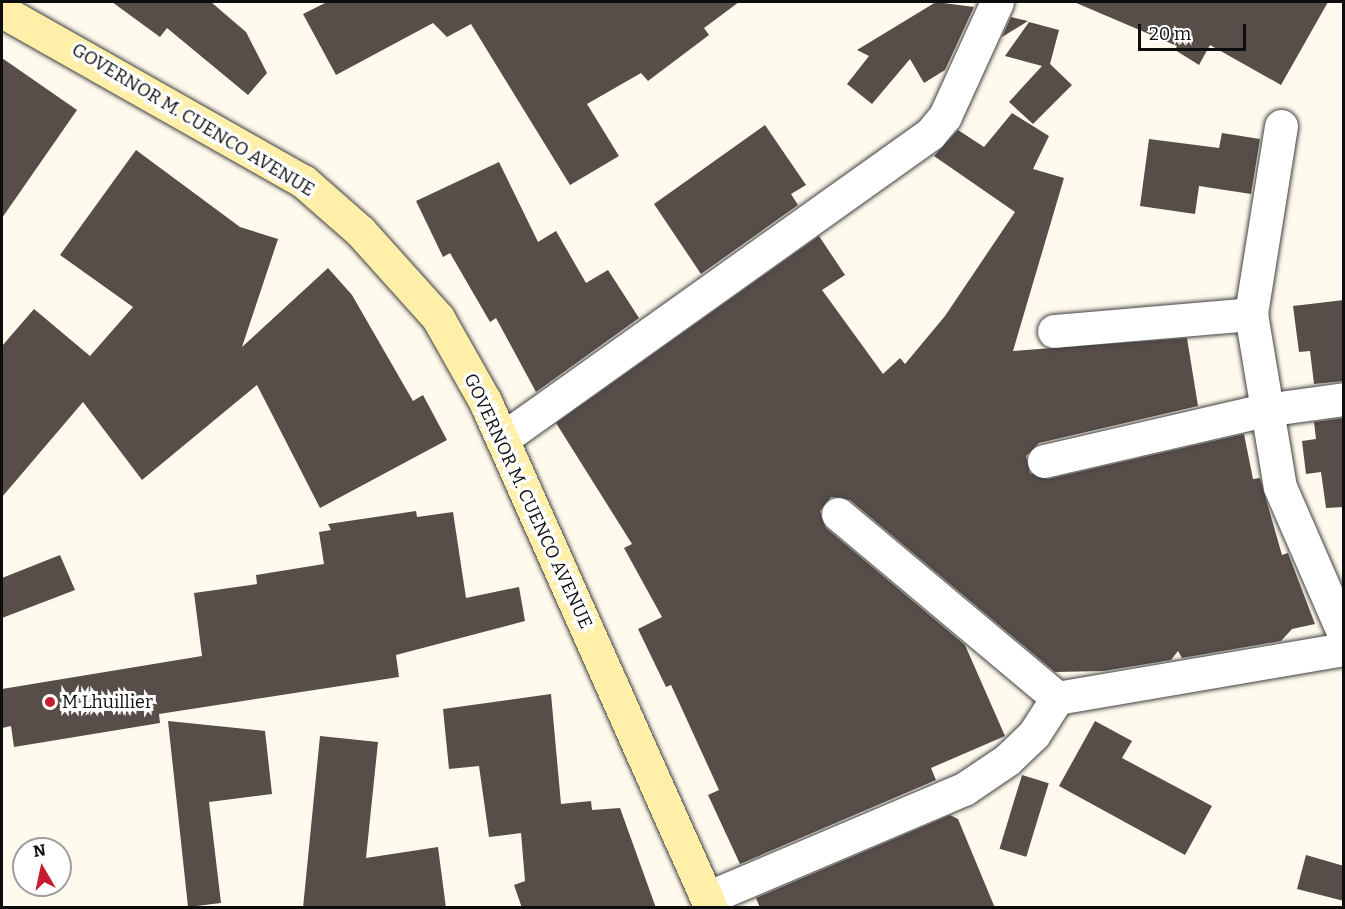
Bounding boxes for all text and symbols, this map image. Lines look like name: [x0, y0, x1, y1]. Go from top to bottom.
scale bar: [1141, 12, 1249, 50]
text: 20 m: [1149, 23, 1191, 45]
street label: GOVERNOR M. CUENCO AVENUE: [68, 39, 318, 201]
street label: GOVERNOR M. CUENCO AVENUE: [459, 370, 597, 632]
place label: M Lhuillier: [62, 691, 153, 713]
marker: M Lhuillier: [43, 695, 57, 709]
north arrow: [12, 837, 72, 897]
text: N: [32, 840, 47, 861]

